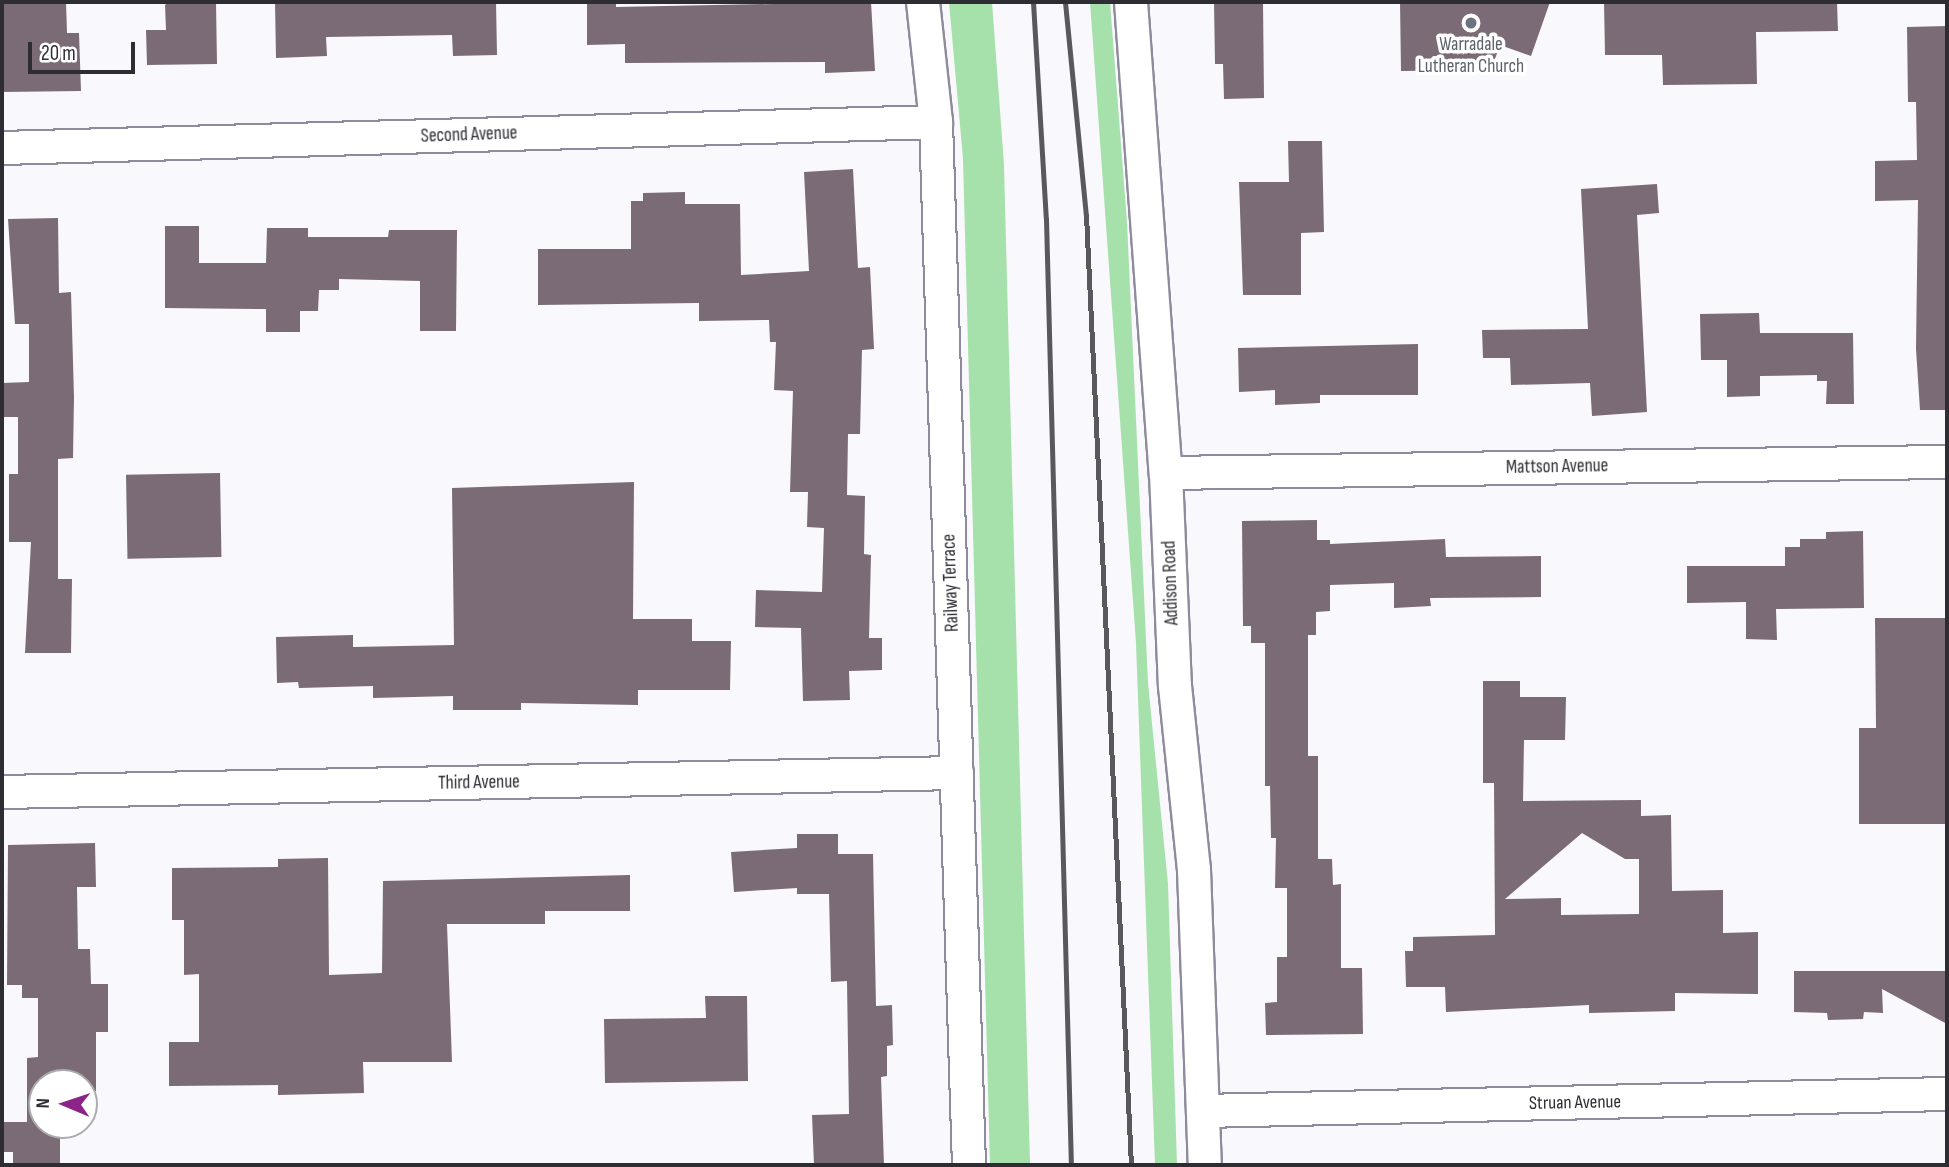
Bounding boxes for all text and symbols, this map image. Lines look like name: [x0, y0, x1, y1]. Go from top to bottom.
marker: Warradale Lutheran Church: [1463, 15, 1479, 31]
scale bar: [32, 28, 138, 72]
place label: Warradale Lutheran Church: [1418, 34, 1524, 78]
text: 20 m: [41, 41, 76, 66]
street label: Second Avenue: [420, 122, 518, 148]
street label: Mattson Avenue: [1506, 455, 1608, 479]
street label: Railway Terrace: [938, 534, 964, 632]
street label: Addison Road: [1158, 540, 1184, 626]
street label: Third Avenue: [438, 771, 520, 795]
north arrow: [28, 1069, 98, 1139]
street label: Struan Avenue: [1529, 1091, 1621, 1115]
text: N: [32, 1098, 55, 1109]

